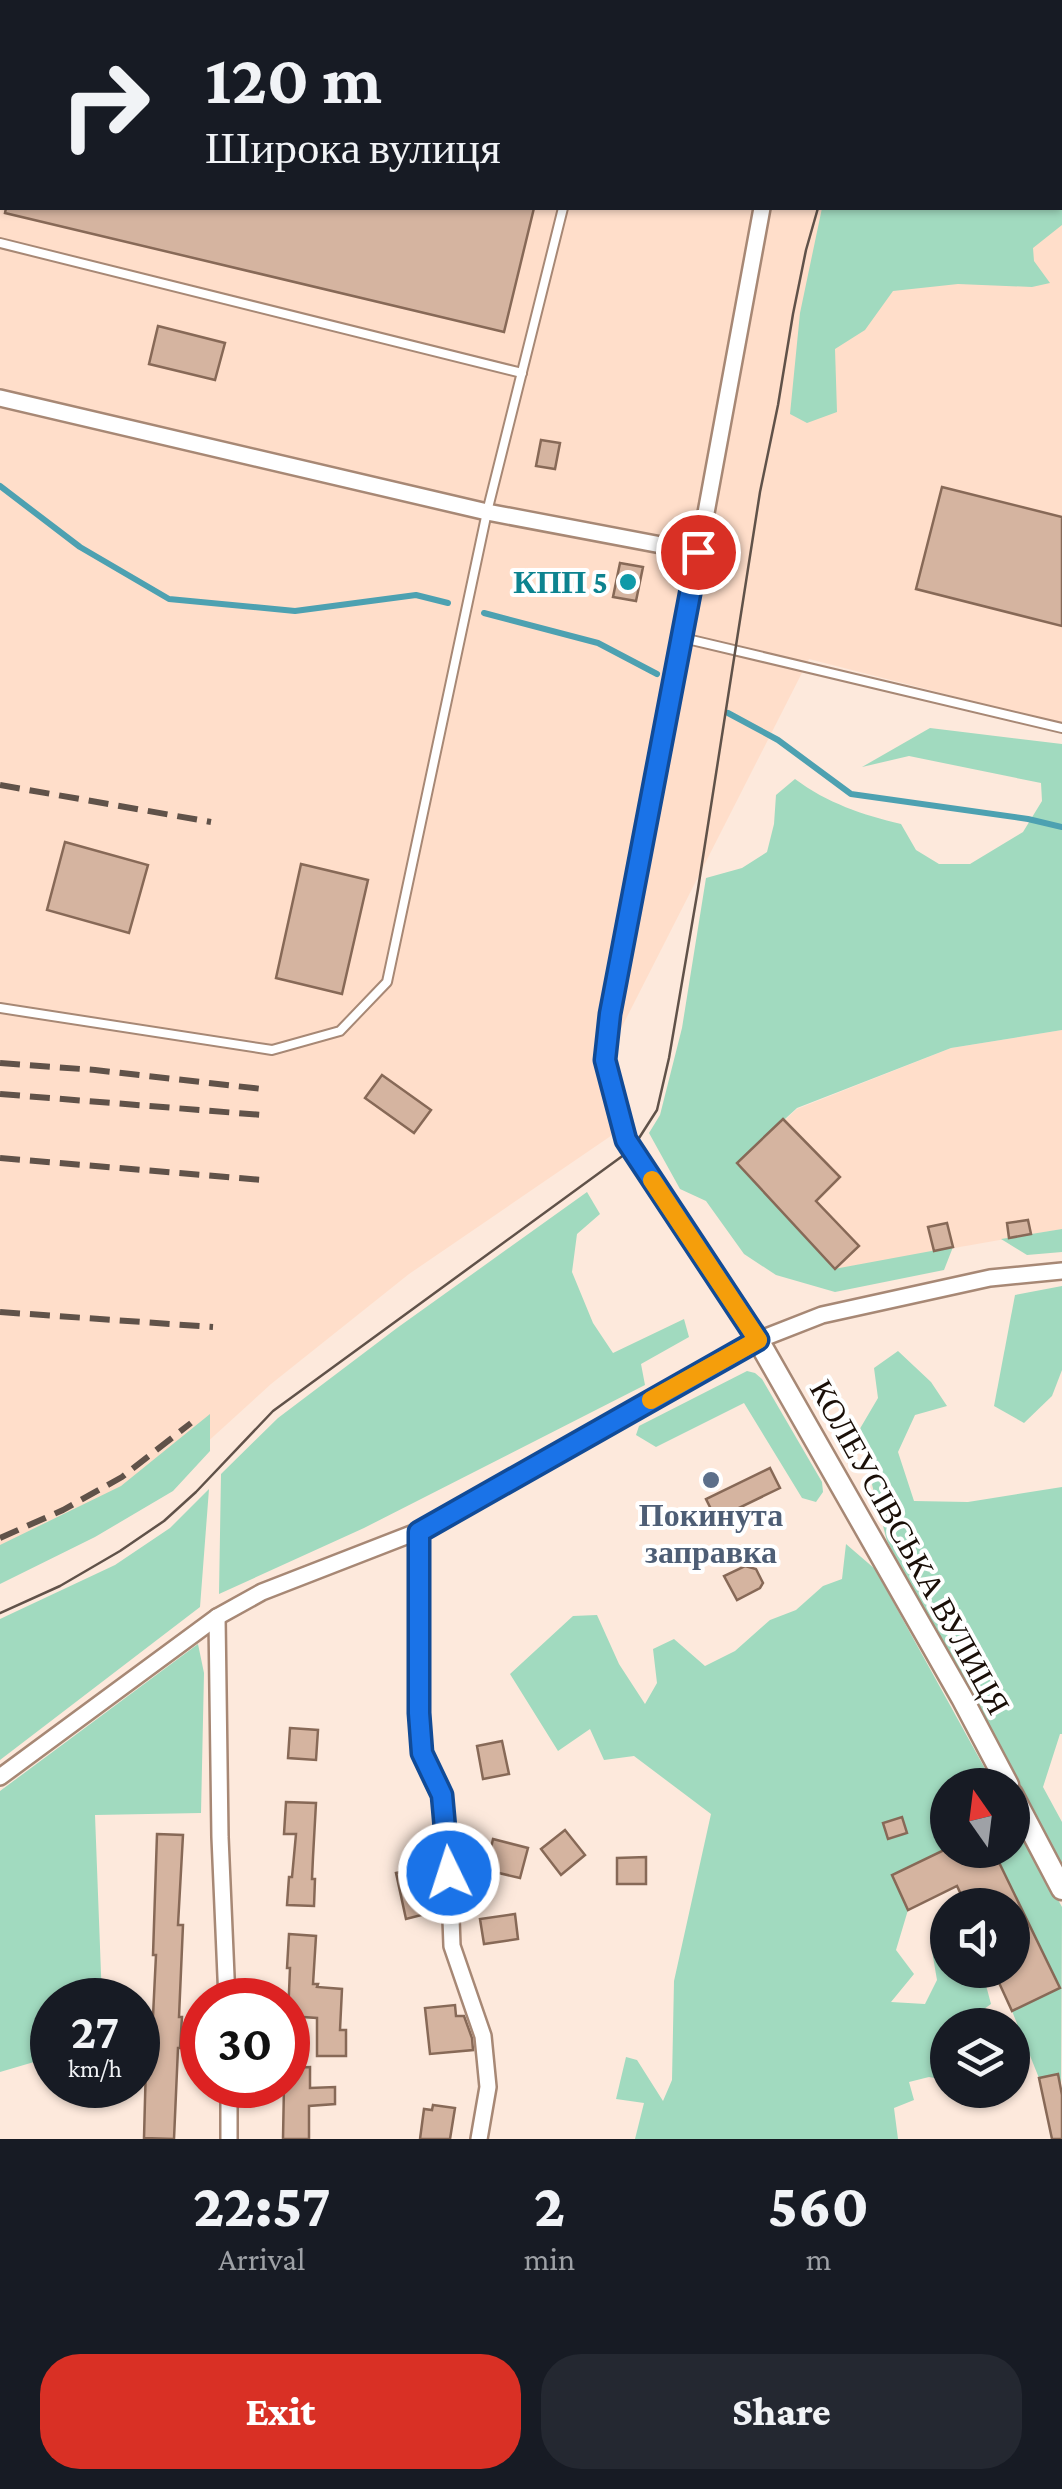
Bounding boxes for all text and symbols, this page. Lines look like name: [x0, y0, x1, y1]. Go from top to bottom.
icon: right: [40, 40, 170, 170]
text: 120 m: [205, 40, 382, 118]
text: Широка вулиця: [205, 123, 501, 173]
pin: [656, 510, 741, 595]
icon: arrive: [671, 525, 726, 580]
place label: КПП 5: [513, 564, 608, 600]
marker: КПП 5: [617, 571, 639, 593]
street label: КОЛЕУСІВСЬКА ВУЛИЦЯ: [803, 1374, 1017, 1720]
marker: Покинута заправка: [700, 1469, 722, 1491]
place label: Покинута заправка: [639, 1497, 783, 1570]
north arrow: [930, 1768, 1030, 1868]
map controls: [930, 1768, 1030, 2108]
position arrow: [397, 1821, 501, 1925]
button: sound: [930, 1888, 1030, 1988]
speed limit sign: 30: [180, 1978, 310, 2108]
text: 27: [71, 2003, 119, 2059]
button: layers: [930, 2008, 1030, 2108]
text: km/h: [68, 2055, 122, 2082]
text: 22:57: [193, 2172, 331, 2239]
text: 2: [534, 2172, 565, 2239]
text: 560: [768, 2172, 869, 2239]
text: Arrival: [218, 2241, 305, 2277]
text: min: [524, 2241, 575, 2277]
text: m: [806, 2241, 831, 2277]
button: Exit: [40, 2354, 521, 2469]
button: Share: [541, 2354, 1022, 2469]

